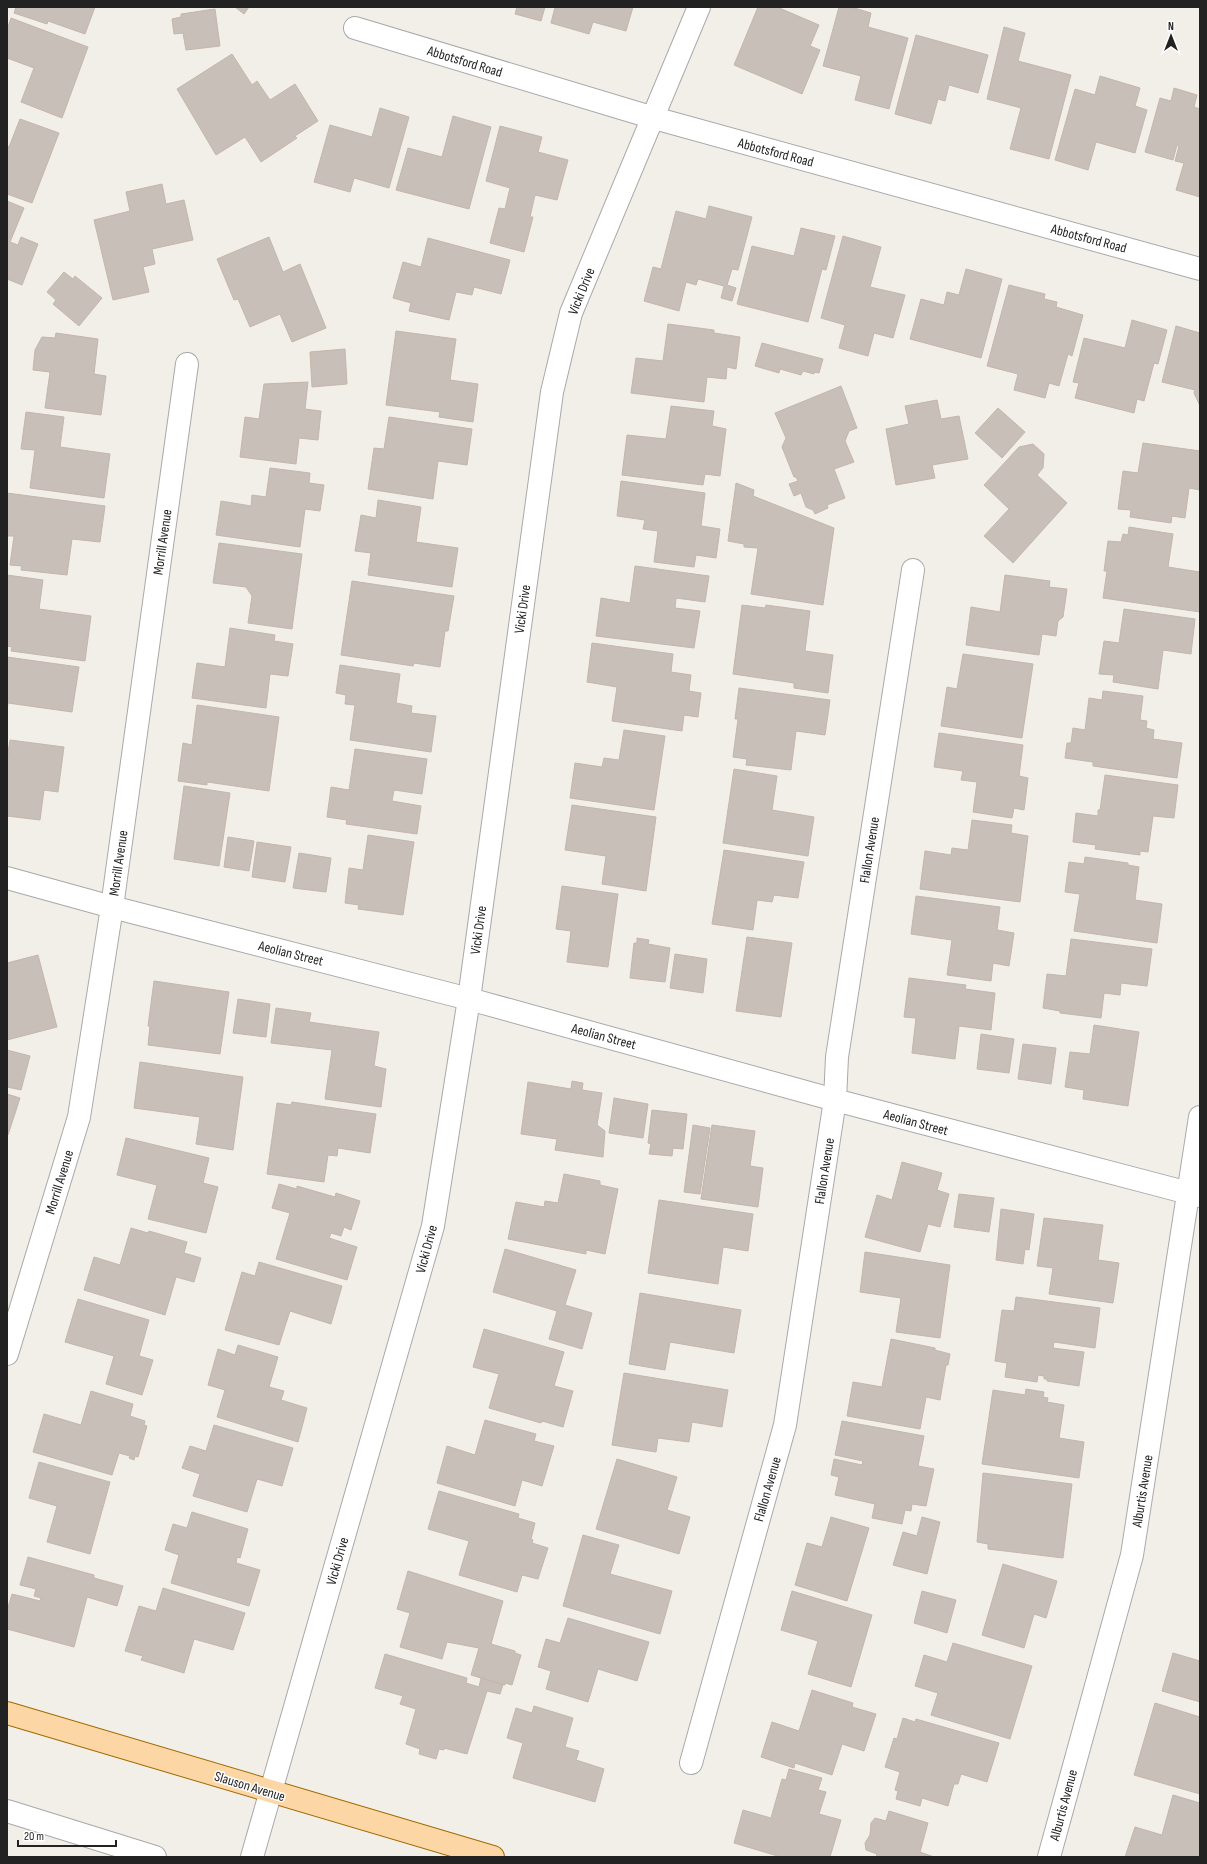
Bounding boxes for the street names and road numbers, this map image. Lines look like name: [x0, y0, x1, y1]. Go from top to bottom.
street label: Abbotsford Road: [424, 42, 505, 81]
street label: Abbotsford Road: [735, 134, 816, 171]
street label: Abbotsford Road: [1048, 220, 1129, 257]
street label: Vicki Drive: [564, 265, 599, 317]
street label: Morrill Avenue: [149, 508, 176, 576]
street label: Vicki Drive: [511, 584, 534, 635]
street label: Flallon Avenue: [856, 816, 883, 884]
street label: Morrill Avenue: [105, 829, 132, 897]
street label: Vicki Drive: [467, 905, 490, 956]
street label: Aeolian Street: [256, 937, 325, 970]
street label: Aeolian Street: [569, 1019, 638, 1053]
street label: Aeolian Street: [881, 1105, 950, 1139]
street label: Flallon Avenue: [811, 1137, 838, 1205]
street label: Morrill Avenue: [42, 1148, 77, 1216]
street label: Vicki Drive: [412, 1223, 441, 1275]
street label: Alburtis Avenue: [1128, 1454, 1157, 1529]
street label: Flallon Avenue: [750, 1455, 785, 1524]
street label: Vicki Drive: [323, 1535, 352, 1587]
street label: Slauson Avenue: [212, 1768, 287, 1805]
street label: Alburtis Avenue: [1046, 1768, 1081, 1844]

